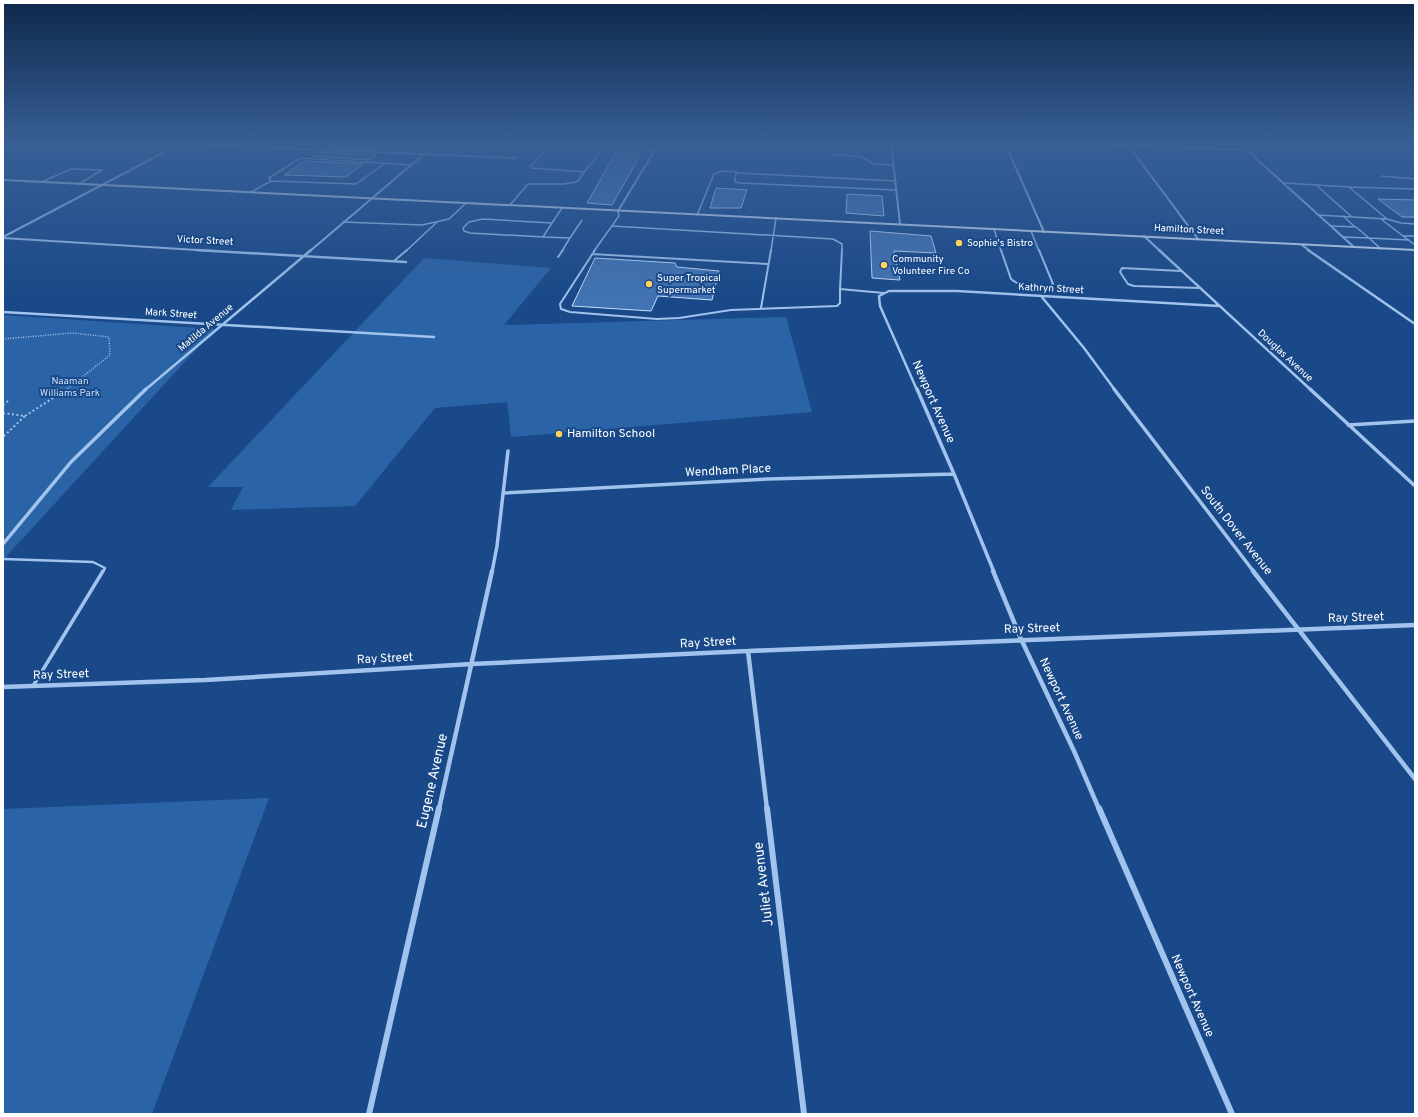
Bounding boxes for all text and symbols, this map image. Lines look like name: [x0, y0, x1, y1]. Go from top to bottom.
street label: Hamilton Street: [1153, 222, 1225, 238]
street label: Victor Street: [176, 233, 234, 249]
place label: Sophie's Bistro: [967, 237, 1033, 250]
marker: Sophie's Bistro: [954, 238, 964, 248]
place label: Community Volunteer Fire Co: [892, 253, 970, 278]
marker: Community Volunteer Fire Co: [879, 260, 889, 270]
place label: Super Tropical Supermarket: [657, 272, 721, 297]
marker: Super Tropical Supermarket: [644, 279, 654, 289]
street label: Kathryn Street: [1018, 281, 1084, 297]
street label: Matilda Avenue: [176, 301, 236, 355]
street label: Mark Street: [145, 306, 198, 322]
street label: Douglas Avenue: [1254, 327, 1316, 385]
street label: Newport Avenue: [908, 358, 958, 446]
park label: Naaman Williams Park: [40, 375, 100, 400]
place label: Hamilton School: [567, 426, 655, 442]
marker: Hamilton School: [554, 429, 564, 439]
street label: Wendham Place: [685, 461, 771, 481]
street label: South Dover Avenue: [1196, 483, 1276, 579]
street label: Ray Street: [1328, 609, 1384, 627]
street label: Ray Street: [1004, 620, 1060, 638]
street label: Ray Street: [679, 634, 737, 652]
street label: Ray Street: [356, 650, 414, 668]
street label: Newport Avenue: [1035, 655, 1087, 743]
street label: Ray Street: [33, 666, 89, 684]
street label: Eugene Avenue: [414, 732, 452, 830]
street label: Juliet Avenue: [750, 841, 778, 927]
street label: Newport Avenue: [1167, 952, 1217, 1040]

